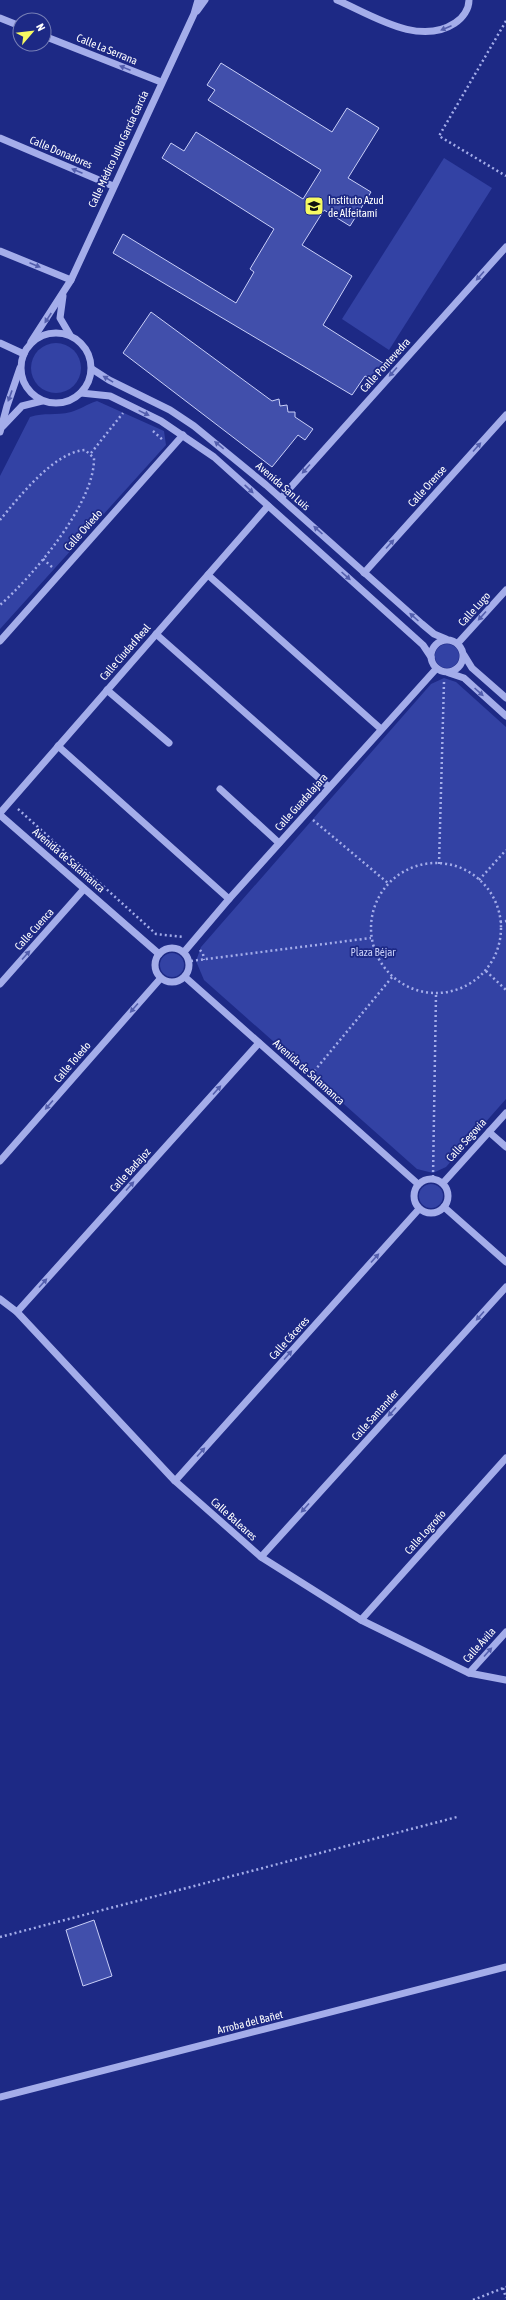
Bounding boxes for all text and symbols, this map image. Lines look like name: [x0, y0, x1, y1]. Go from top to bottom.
north arrow: [12, 12, 52, 52]
text: N: [34, 22, 48, 33]
one-way arrow: [440, 24, 452, 31]
street label: Calle La Serrana: [75, 31, 139, 67]
one-way arrow: [119, 65, 130, 71]
street label: Calle Médico Julio García García: [86, 89, 150, 209]
street label: Calle Donadores: [28, 133, 94, 171]
one-way arrow: [70, 167, 82, 173]
place label: Instituto Azud de Alfeitamí: [328, 194, 384, 219]
school or university icon: Instituto Azud de Alfeitamí: [303, 195, 325, 217]
one-way arrow: [30, 263, 42, 269]
one-way arrow: [476, 271, 485, 280]
one-way arrow: [44, 312, 51, 324]
street label: Calle Pontevedra: [358, 335, 412, 395]
one-way arrow: [389, 367, 398, 378]
one-way arrow: [103, 375, 113, 383]
one-way arrow: [7, 391, 13, 403]
one-way arrow: [138, 410, 150, 416]
one-way arrow: [214, 441, 225, 450]
one-way arrow: [472, 442, 482, 452]
street label: Avenida San Luis: [254, 459, 312, 513]
street label: Calle Orense: [405, 463, 449, 509]
one-way arrow: [302, 464, 311, 474]
one-way arrow: [244, 484, 254, 494]
street label: Calle Oviedo: [61, 507, 105, 553]
one-way arrow: [312, 526, 323, 535]
one-way arrow: [386, 539, 395, 549]
one-way arrow: [340, 571, 351, 580]
street label: Calle Lugo: [456, 590, 492, 628]
one-way arrow: [478, 612, 487, 621]
one-way arrow: [409, 613, 420, 622]
street label: Calle Ciudad Real: [97, 621, 153, 683]
one-way arrow: [474, 687, 484, 696]
street label: Calle Guadalajara: [272, 771, 330, 833]
street label: Avenida de Salamanca: [31, 825, 107, 895]
street label: Calle Cuenca: [12, 906, 56, 952]
park label: Plaza Béjar: [350, 946, 396, 958]
one-way arrow: [21, 950, 30, 959]
one-way arrow: [130, 1003, 139, 1013]
street label: Avenida de Salamanca: [271, 1037, 347, 1107]
street label: Calle Toledo: [51, 1039, 93, 1085]
one-way arrow: [212, 1085, 221, 1094]
one-way arrow: [44, 1100, 53, 1111]
street label: Calle Segovia: [444, 1116, 488, 1164]
street label: Calle Badajoz: [107, 1146, 153, 1194]
one-way arrow: [125, 1182, 134, 1191]
one-way arrow: [370, 1253, 379, 1264]
one-way arrow: [39, 1278, 48, 1289]
one-way arrow: [475, 1311, 484, 1321]
street label: Calle Cáceres: [267, 1314, 311, 1362]
one-way arrow: [283, 1350, 293, 1360]
street label: Calle Santander: [349, 1386, 402, 1443]
one-way arrow: [388, 1407, 397, 1417]
one-way arrow: [196, 1447, 206, 1457]
street label: Calle Baleares: [209, 1495, 260, 1543]
one-way arrow: [301, 1504, 310, 1513]
street label: Calle Logroño: [402, 1507, 448, 1557]
street label: Calle Ávila: [460, 1625, 498, 1665]
one-way arrow: [483, 1647, 492, 1658]
street label: Arroba del Bañet: [216, 2008, 284, 2036]

